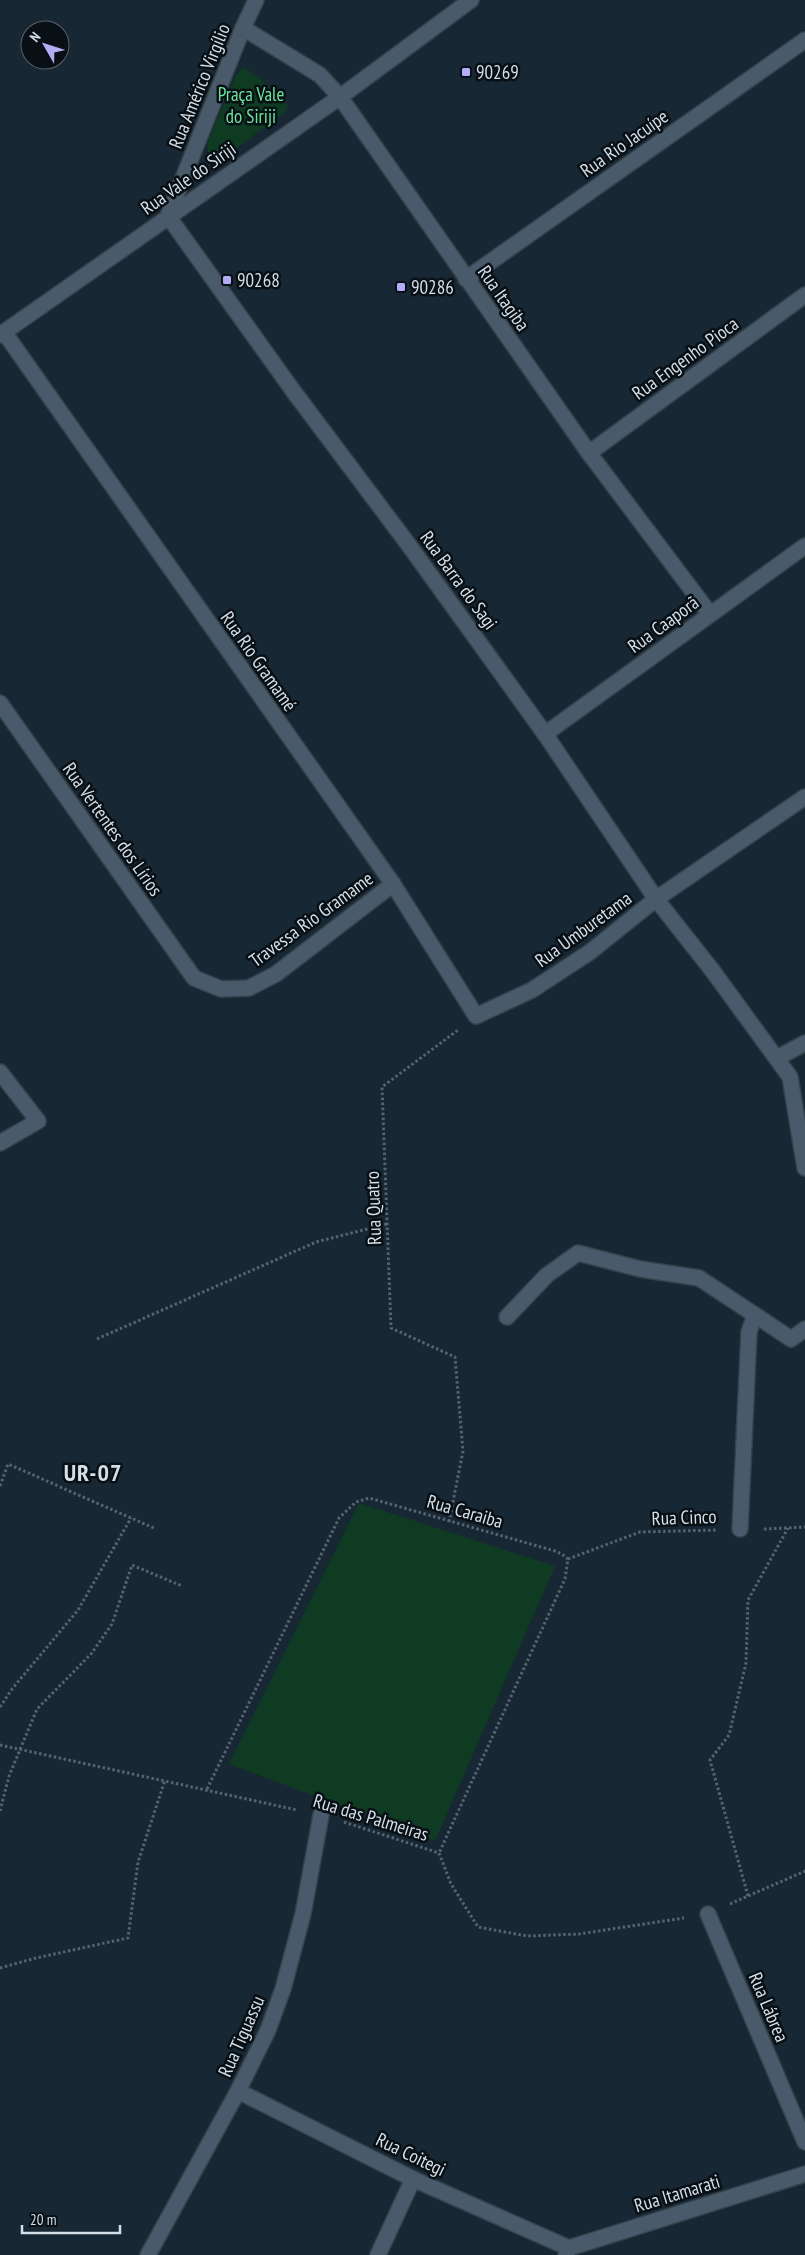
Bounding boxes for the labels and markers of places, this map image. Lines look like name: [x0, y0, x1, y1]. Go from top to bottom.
place label: 90269: [476, 60, 519, 84]
marker: 90269: [460, 66, 472, 78]
place label: 90268: [237, 268, 280, 292]
marker: 90268: [221, 274, 233, 286]
place label: 90286: [411, 275, 454, 299]
marker: 90286: [395, 281, 407, 293]

